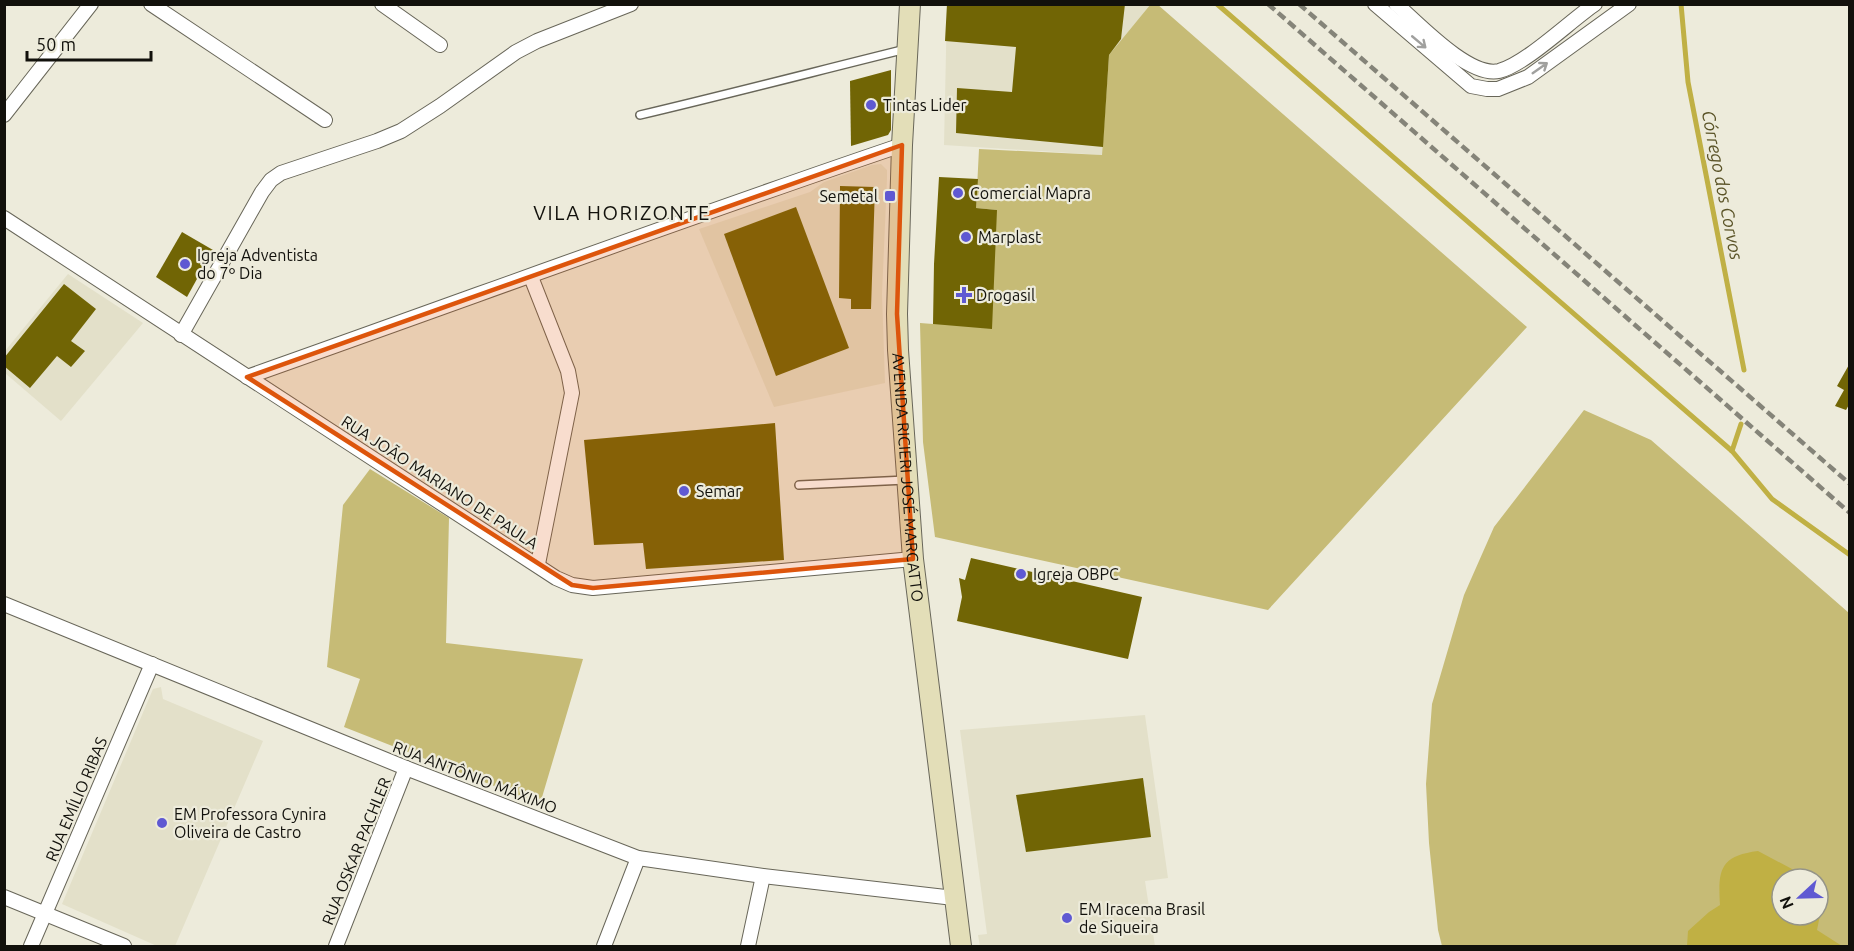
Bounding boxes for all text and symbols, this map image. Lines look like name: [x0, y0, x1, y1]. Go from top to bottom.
scale bar: [27, 24, 152, 62]
text: 50 m: [36, 34, 76, 54]
one-way arrow: [1411, 36, 1427, 49]
one-way arrow: [1531, 62, 1547, 74]
place label: Tintas Lider: [883, 96, 967, 114]
marker: Tintas Lider: [864, 98, 878, 112]
water label: Córrego dos Corvos: [1699, 109, 1747, 262]
place label: Comercial Mapra: [970, 184, 1091, 202]
marker: Comercial Mapra: [951, 186, 965, 200]
place label: Semetal: [819, 187, 878, 205]
marker: Semetal: [883, 189, 897, 203]
district label: VILA HORIZONTE: [533, 201, 711, 224]
place label: Marplast: [978, 228, 1042, 246]
marker: Marplast: [959, 230, 973, 244]
place label: Igreja Adventista do 7º Dia: [197, 246, 318, 282]
marker: Igreja Adventista do 7º Dia: [178, 257, 192, 271]
place label: Drogasil: [976, 286, 1035, 304]
marker: Drogasil: [957, 288, 971, 302]
street label: AVENIDA RICIERI JOSÉ MARCATTO: [889, 352, 927, 603]
street label: RUA JOÃO MARIANO DE PAULA: [338, 411, 543, 553]
place label: Semar: [696, 482, 741, 500]
marker: Semar: [677, 484, 691, 498]
place label: Igreja OBPC: [1033, 565, 1119, 583]
marker: Igreja OBPC: [1014, 567, 1028, 581]
street label: RUA EMÍLIO RIBAS: [40, 733, 110, 864]
street label: RUA ANTÔNIO MÁXIMO: [390, 735, 560, 817]
street label: RUA OSKAR PACHLER: [318, 775, 394, 927]
place label: EM Professora Cynira Oliveira de Castro: [174, 805, 326, 841]
marker: EM Professora Cynira Oliveira de Castro: [155, 816, 169, 830]
north arrow: [1770, 867, 1830, 927]
text: N: [1776, 894, 1797, 912]
place label: EM Iracema Brasil de Siqueira: [1079, 900, 1205, 936]
marker: EM Iracema Brasil de Siqueira: [1060, 911, 1074, 925]

